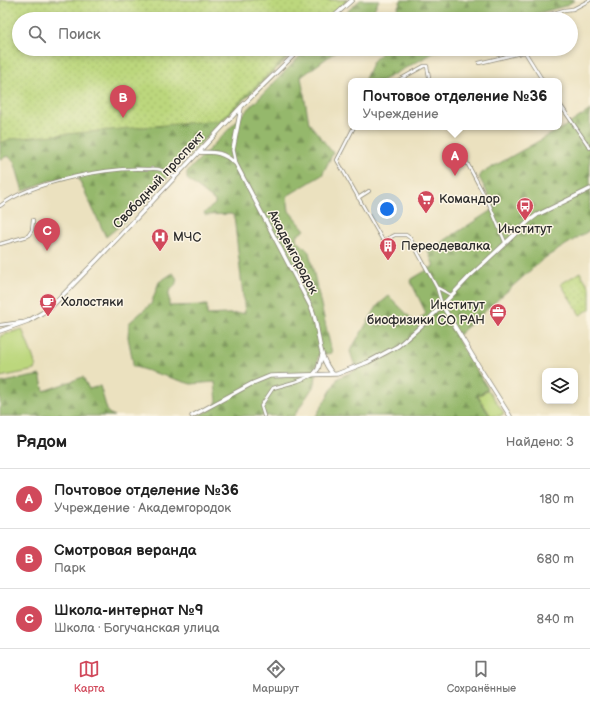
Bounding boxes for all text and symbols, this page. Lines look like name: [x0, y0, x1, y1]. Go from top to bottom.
search box: [12, 12, 578, 56]
icon: search: [26, 23, 48, 45]
text: Поиск: [58, 25, 101, 44]
popup: [348, 78, 562, 130]
pin: B: [110, 85, 136, 118]
text: Почтовое отделение №36: [363, 87, 547, 106]
text: Учреждение: [363, 106, 438, 122]
street label: Свободный проспект: [110, 128, 208, 232]
pin: A: [442, 143, 468, 176]
supermarket icon: Командор: [416, 189, 436, 214]
place label: Командор: [439, 191, 500, 207]
bus stop icon: Институт: [515, 196, 535, 221]
your location: [377, 199, 397, 219]
street label: Академгородок: [264, 206, 322, 297]
pin: C: [34, 218, 60, 251]
place label: Институт: [498, 221, 552, 237]
hospital icon: МЧС: [150, 227, 170, 252]
place label: МЧС: [173, 229, 201, 245]
building icon: Переодевалка: [378, 236, 398, 261]
place label: Переодевалка: [401, 238, 491, 254]
cafe icon: Холостяки: [38, 292, 58, 317]
place label: Холостяки: [61, 294, 124, 310]
place label: Институт биофизики СО РАН: [367, 297, 485, 328]
office icon: Институт биофизики СО РАН: [488, 302, 508, 327]
map controls: [542, 368, 578, 404]
button: layers: [542, 368, 578, 404]
text: Рядом: [16, 432, 67, 452]
text: Найдено: 3: [506, 434, 574, 450]
text: Почтовое отделение №36: [54, 481, 239, 500]
text: A: [25, 491, 33, 507]
text: 180 m: [539, 491, 574, 507]
text: Учреждение · Академгородок: [54, 500, 231, 516]
text: Смотровая веранда: [54, 541, 196, 560]
text: B: [24, 551, 34, 567]
text: 680 m: [537, 551, 574, 567]
text: Парк: [54, 560, 86, 576]
text: Школа-интернат №9: [54, 601, 204, 620]
text: C: [24, 611, 34, 627]
text: 840 m: [537, 611, 574, 627]
text: Школа · Богучанская улица: [54, 620, 220, 636]
tab: Карта: [74, 658, 105, 695]
tab: Маршрут: [252, 658, 299, 695]
tab: Сохранённые: [447, 658, 516, 695]

